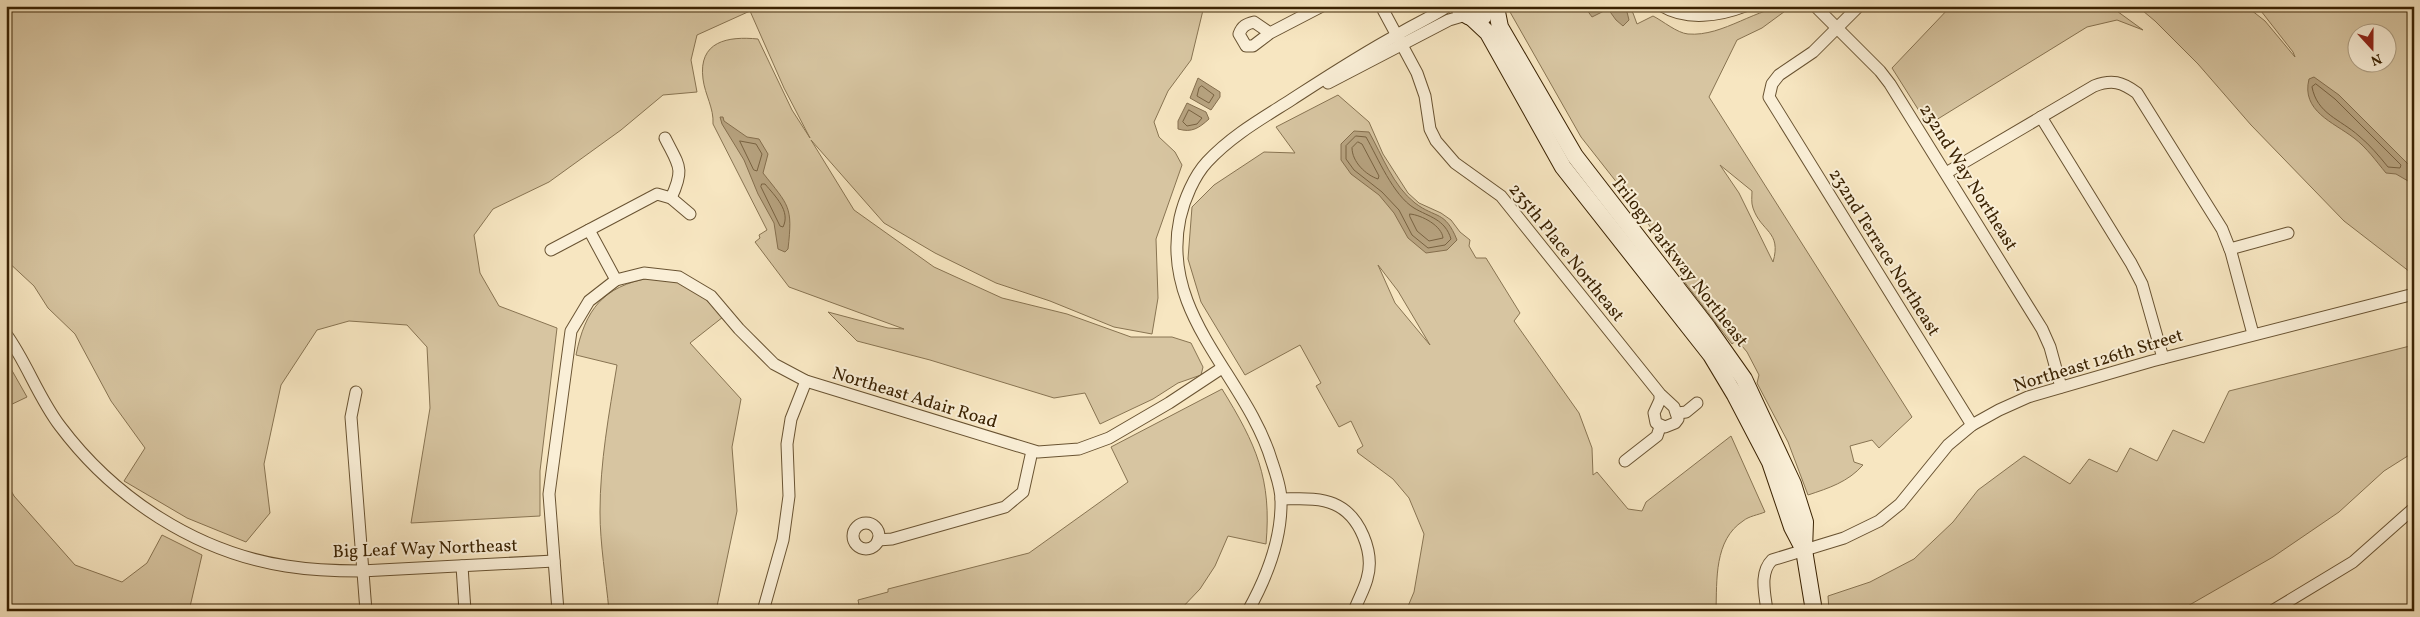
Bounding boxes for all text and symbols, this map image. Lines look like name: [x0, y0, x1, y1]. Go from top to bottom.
north arrow: [2348, 22, 2398, 72]
text: N: [2368, 48, 2384, 69]
street label: 232nd Way Northeast: [1912, 99, 2023, 256]
street label: 232nd Terrace Northeast: [1822, 164, 1945, 341]
street label: Trilogy Parkway Northeast: [1604, 171, 1754, 353]
street label: 235th Place Northeast: [1502, 178, 1630, 328]
street label: Northeast 126th Street: [2011, 324, 2186, 399]
street label: Northeast Adair Road: [829, 361, 1000, 435]
street label: Big Leaf Way Northeast: [332, 534, 518, 565]

